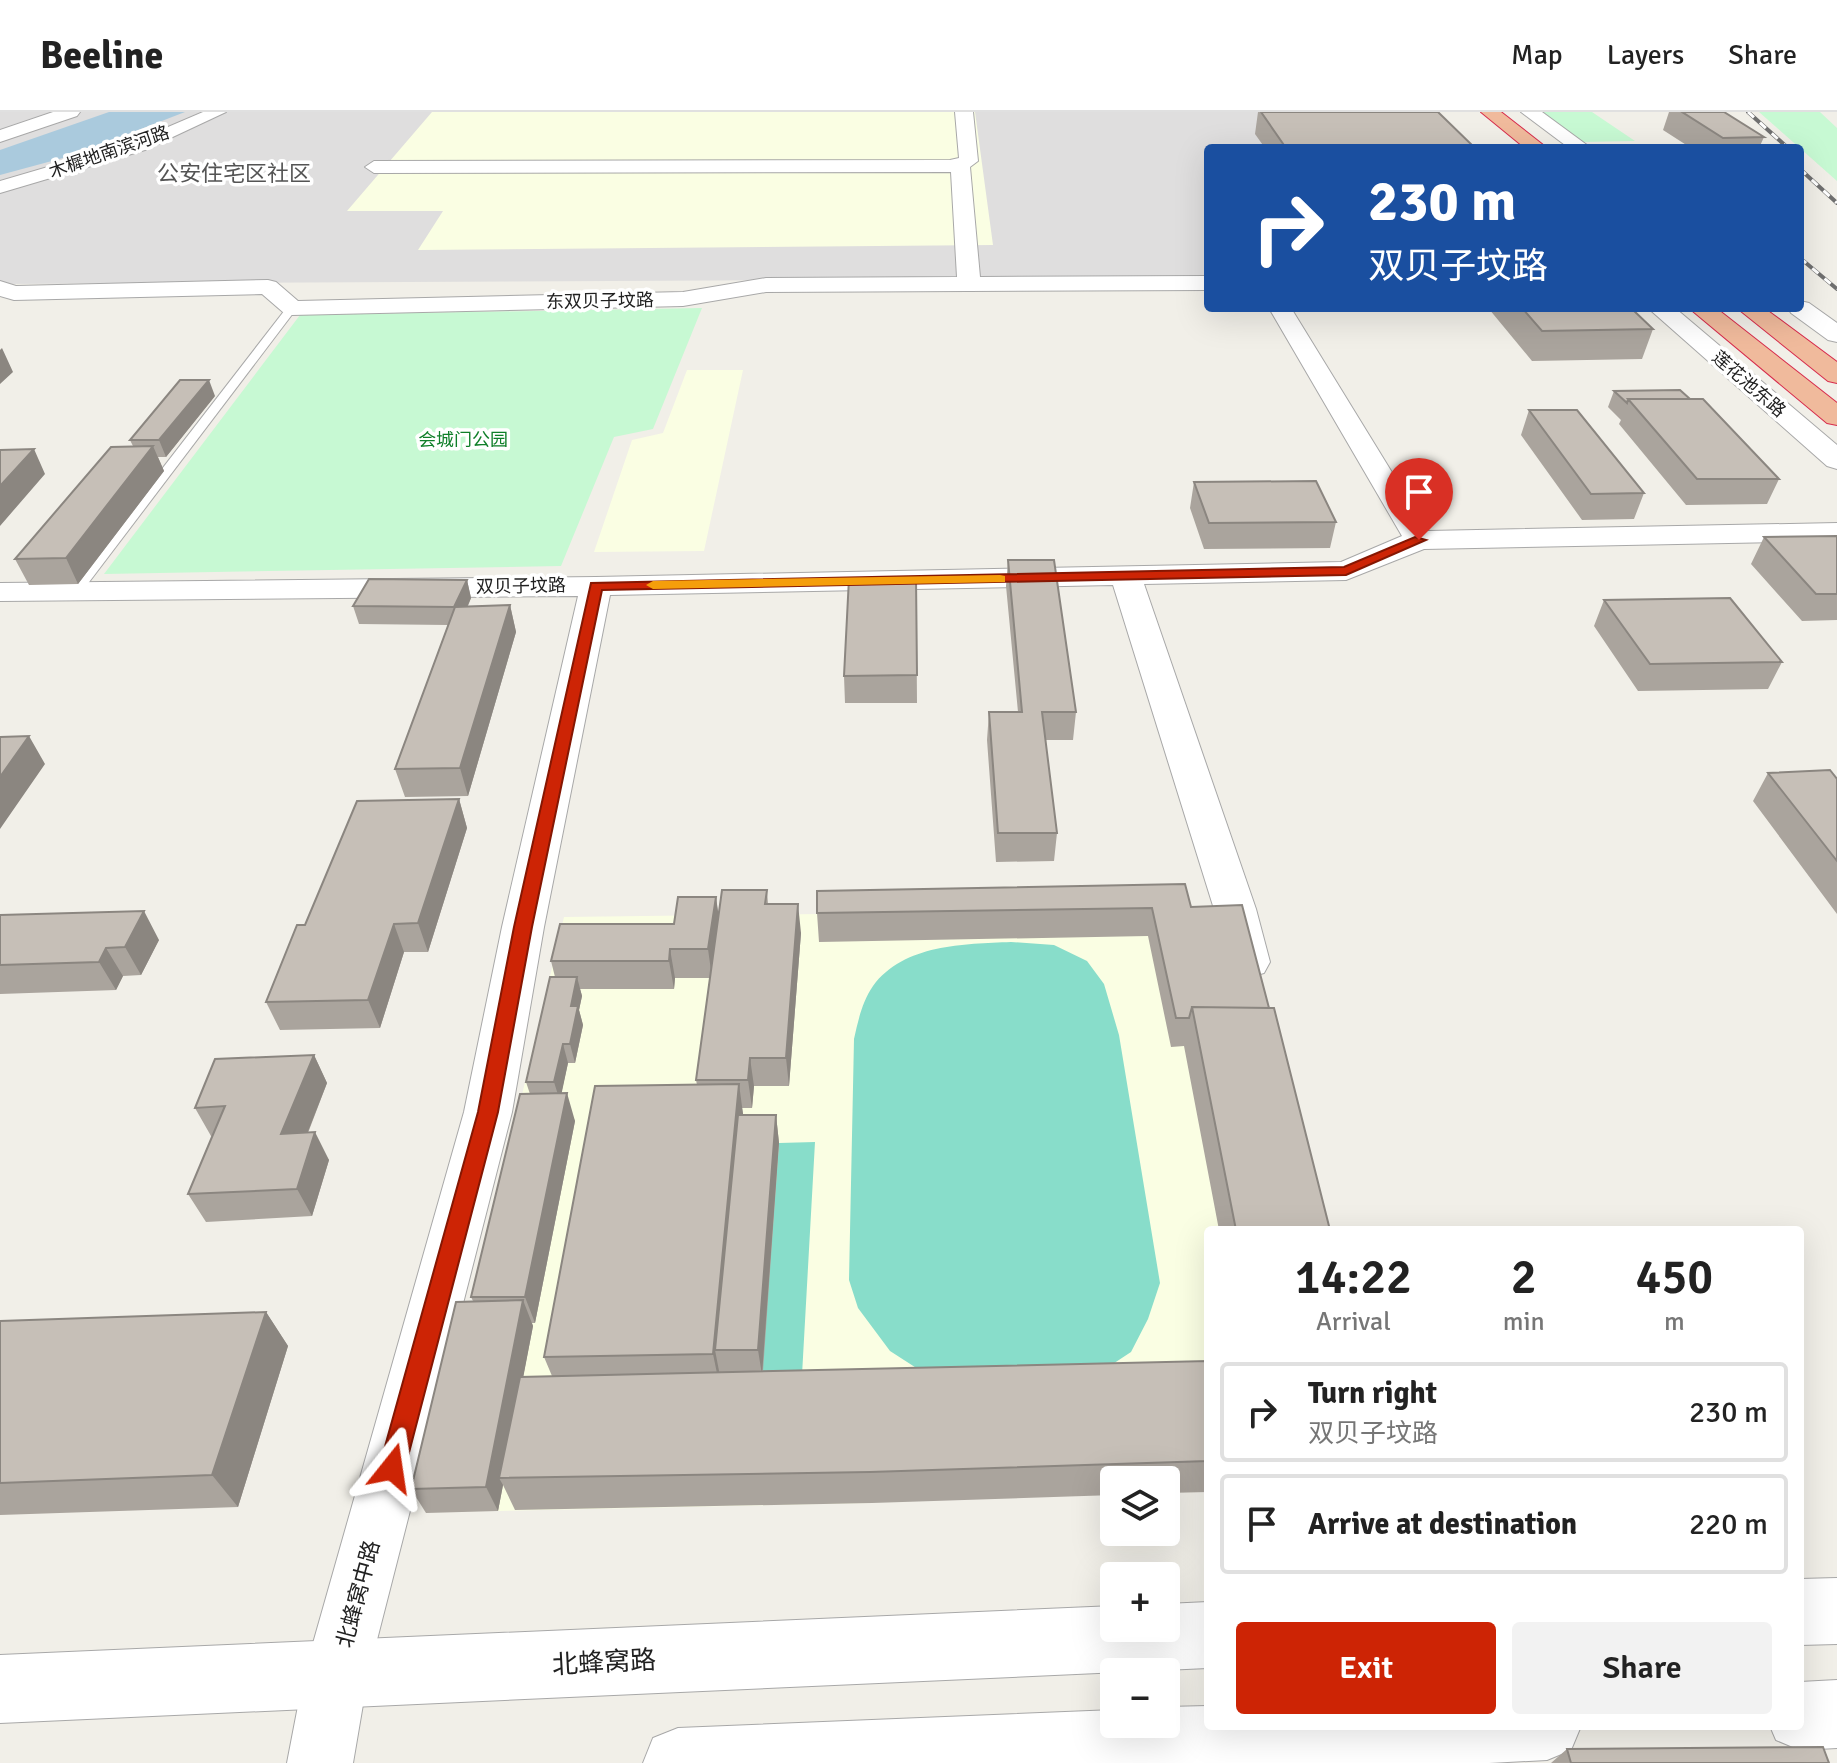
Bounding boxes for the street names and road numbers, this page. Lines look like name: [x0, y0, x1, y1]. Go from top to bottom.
street label: 木樨地南滨河路: [46, 121, 172, 183]
street label: 东双贝子坟路: [546, 289, 654, 313]
street label: 莲花池东路: [1708, 346, 1790, 422]
street label: 双贝子坟路: [476, 574, 566, 598]
street label: 北蜂窝中路: [331, 1537, 385, 1651]
street label: 北蜂窝路: [551, 1644, 657, 1682]

